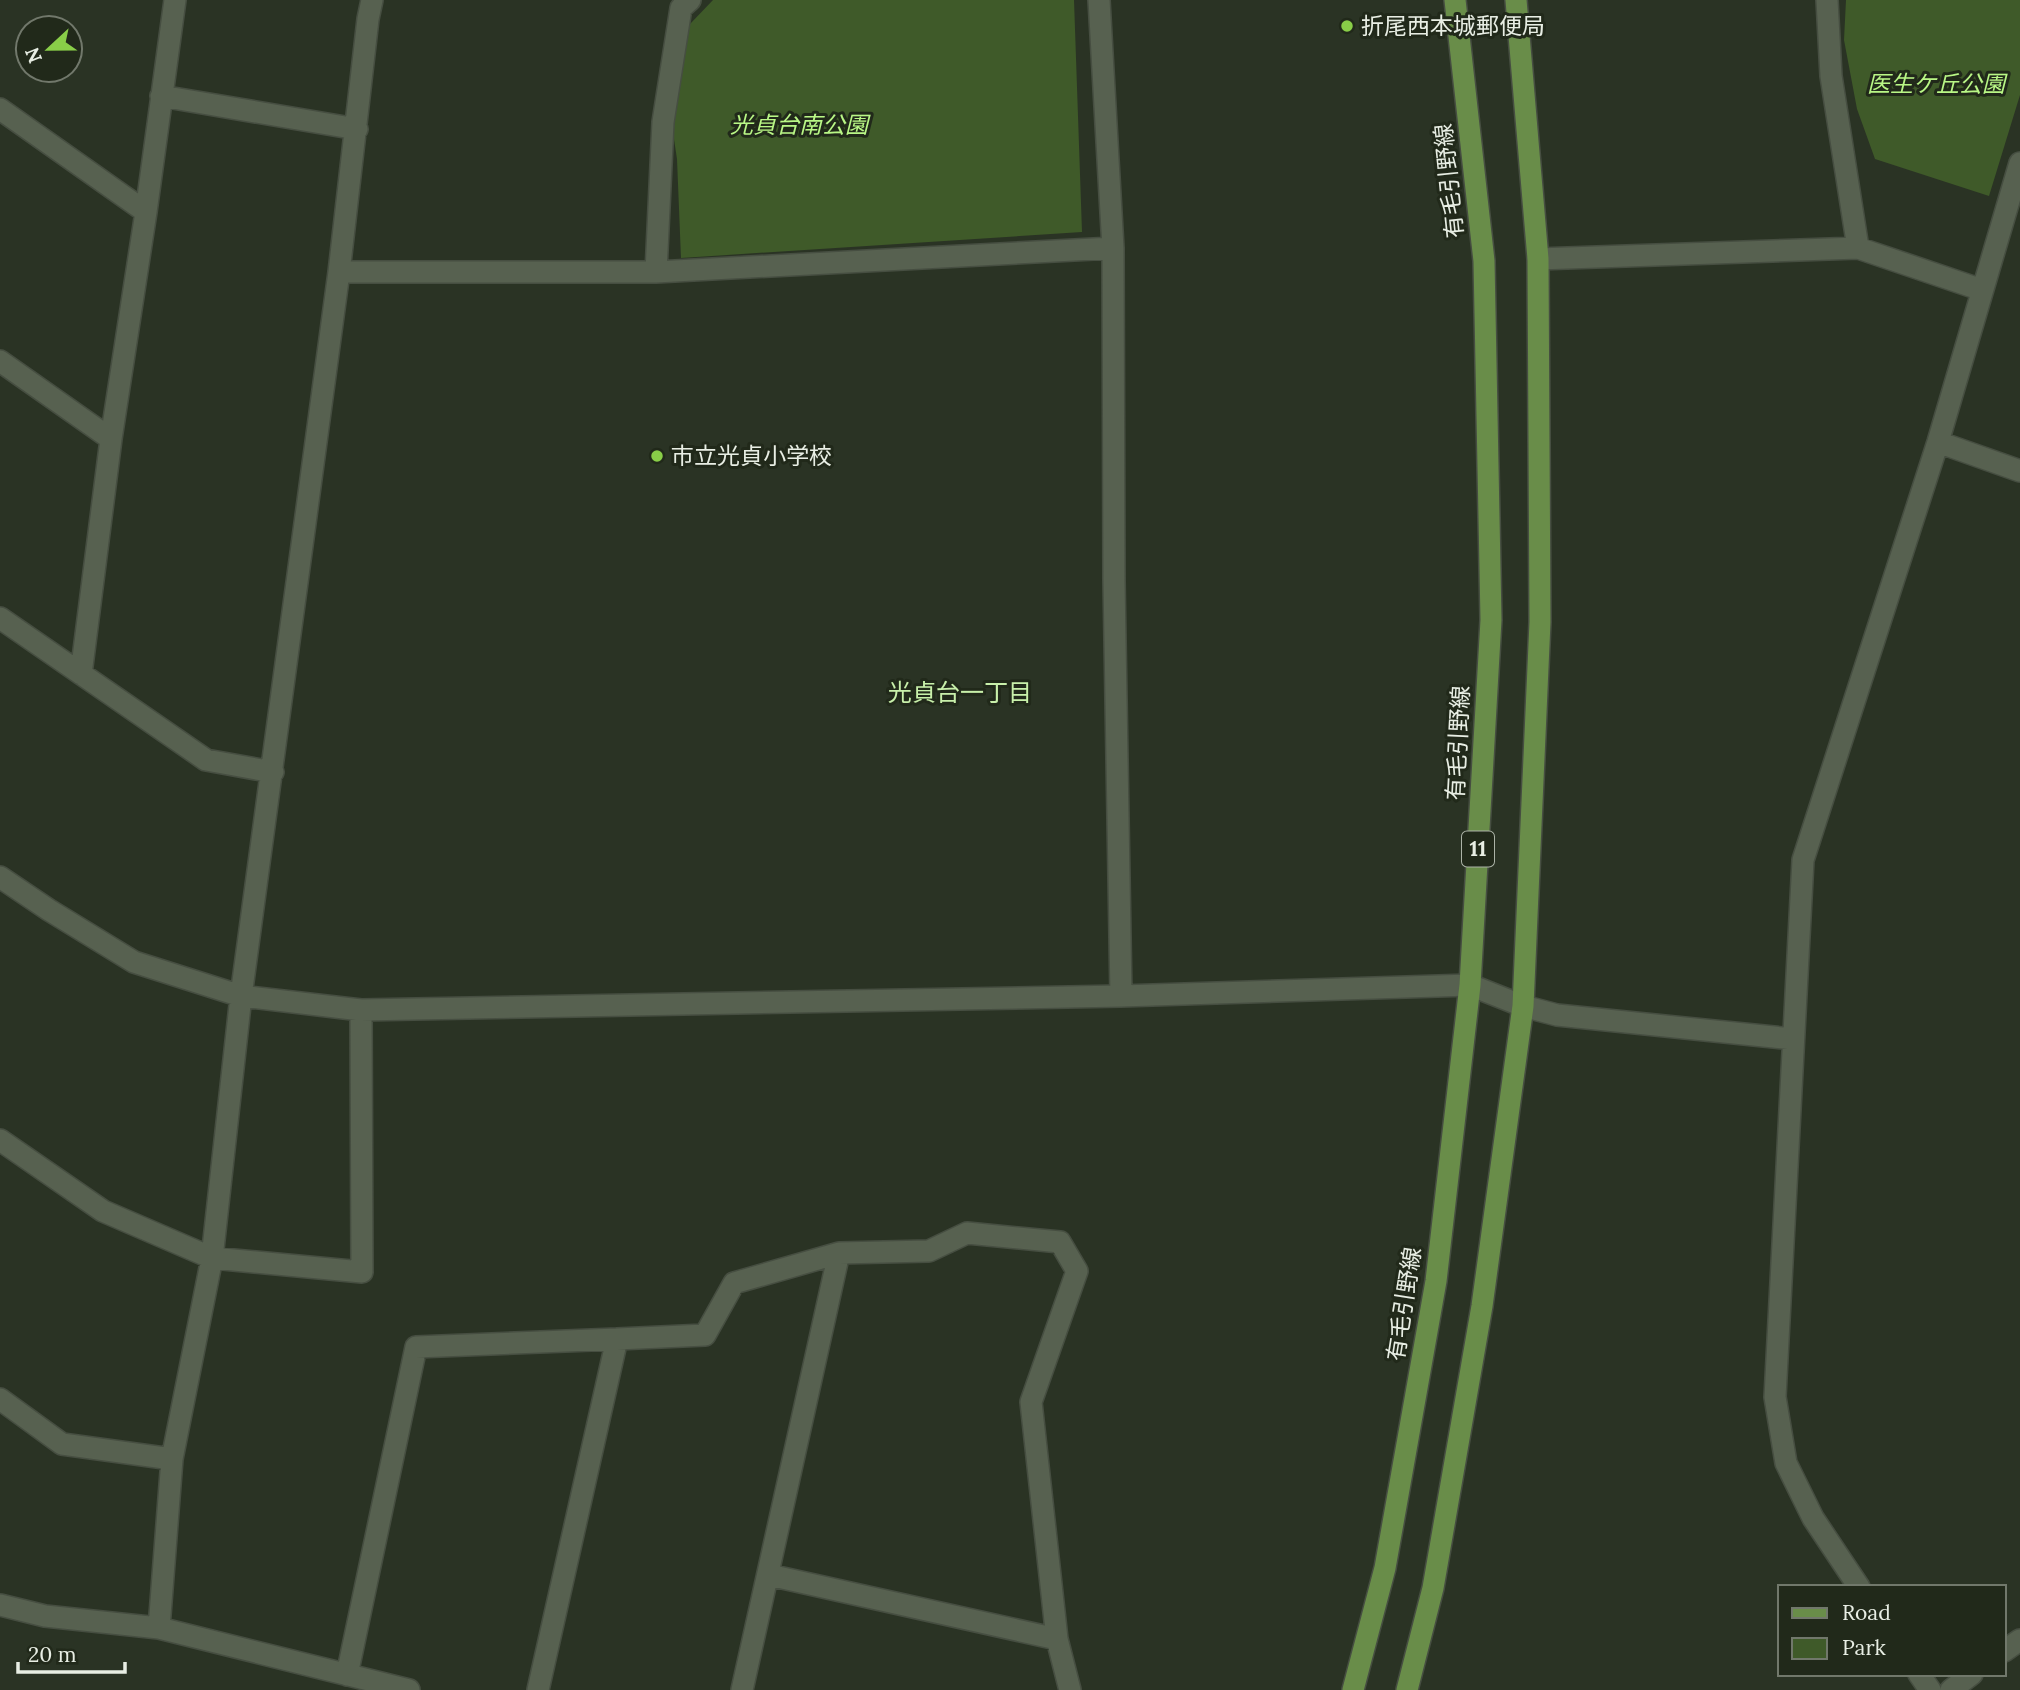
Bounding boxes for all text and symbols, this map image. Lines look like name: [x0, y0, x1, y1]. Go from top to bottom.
place label: 折尾西本城郵便局: [1361, 11, 1545, 40]
north arrow: [14, 14, 84, 84]
marker: 折尾西本城郵便局: [1339, 18, 1355, 34]
text: N: [19, 44, 47, 67]
park label: 医生ケ丘公園: [1867, 69, 2008, 98]
park label: 光貞台南公園: [730, 110, 871, 139]
street label: 有毛引野線: [1428, 122, 1469, 240]
place label: 市立光貞小学校: [671, 441, 832, 470]
marker: 市立光貞小学校: [649, 448, 665, 464]
district label: 光貞台一丁目: [888, 677, 1032, 708]
street label: 有毛引野線: [1440, 685, 1475, 801]
road number: 11: [1462, 832, 1494, 866]
street label: 有毛引野線: [1380, 1245, 1427, 1363]
legend: [1778, 1585, 2006, 1676]
text: Road: [1842, 1599, 1891, 1626]
scale bar: [18, 1630, 124, 1674]
text: Park: [1842, 1634, 1886, 1661]
text: 20 m: [28, 1641, 77, 1668]

